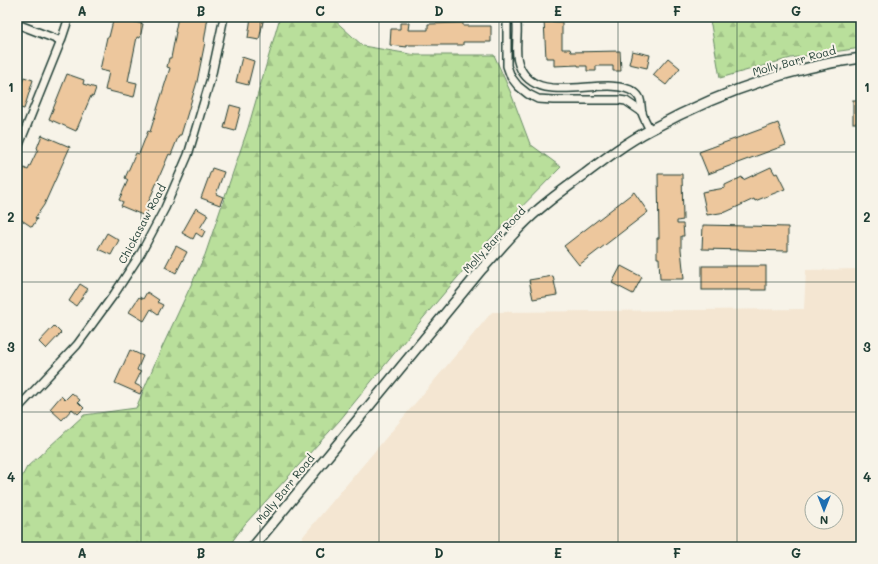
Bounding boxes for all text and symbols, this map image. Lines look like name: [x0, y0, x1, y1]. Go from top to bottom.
text: A: [77, 2, 87, 19]
text: B: [197, 2, 206, 19]
text: C: [315, 2, 325, 19]
text: D: [434, 2, 444, 19]
text: E: [554, 2, 562, 19]
text: F: [673, 2, 681, 19]
text: G: [791, 2, 801, 19]
street label: Molly Barr Road: [751, 42, 837, 79]
text: 1: [8, 78, 14, 95]
text: 1: [864, 78, 870, 95]
street label: Chickasaw Road: [114, 181, 169, 266]
street label: Molly Barr Road: [459, 203, 528, 276]
text: 2: [7, 208, 15, 225]
text: 2: [863, 208, 871, 225]
text: 3: [7, 338, 15, 355]
text: 3: [863, 338, 871, 355]
street label: Molly Barr Road: [252, 451, 317, 527]
text: 4: [7, 468, 15, 485]
text: 4: [863, 468, 871, 485]
north arrow: [804, 490, 844, 530]
text: N: [820, 513, 828, 528]
text: A: [77, 544, 87, 561]
text: B: [197, 544, 206, 561]
text: C: [315, 544, 325, 561]
text: D: [434, 544, 444, 561]
text: E: [554, 544, 562, 561]
text: F: [673, 544, 681, 561]
text: G: [791, 544, 801, 561]

